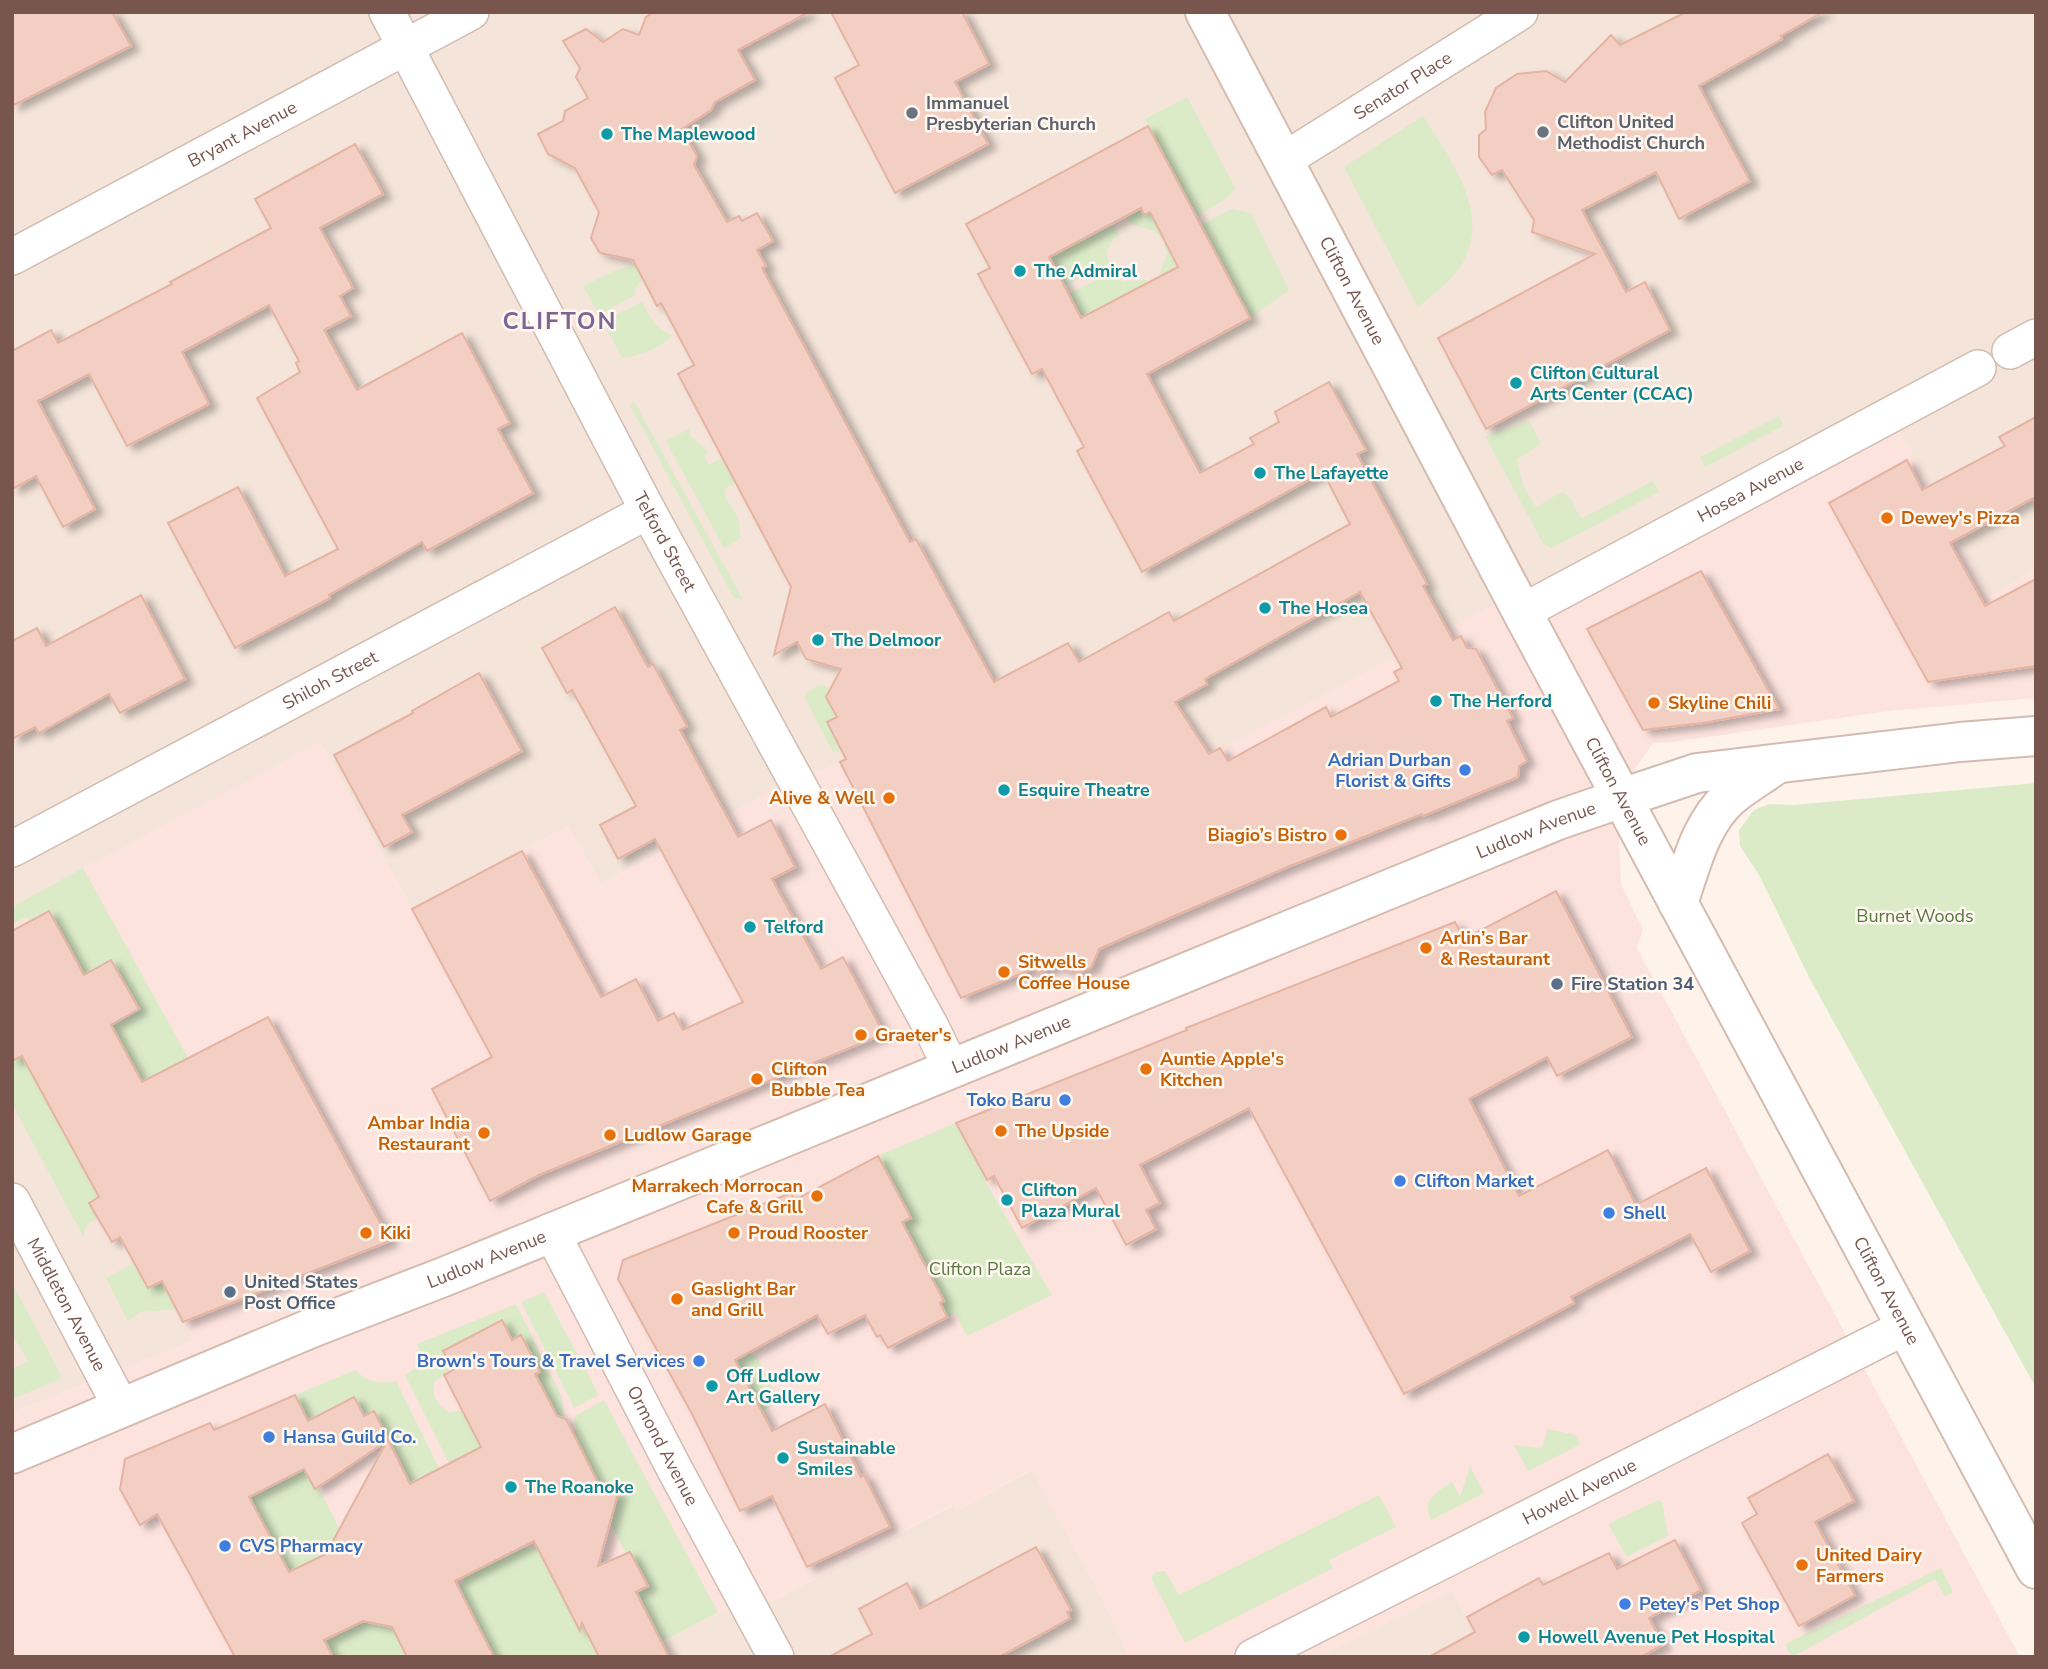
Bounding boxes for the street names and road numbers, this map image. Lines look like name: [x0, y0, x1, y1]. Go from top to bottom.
street label: Senator Place: [1349, 46, 1456, 125]
street label: Bryant Avenue: [184, 95, 301, 173]
street label: Clifton Avenue: [1314, 232, 1391, 349]
street label: Hosea Avenue: [1693, 452, 1808, 528]
street label: Telford Street: [628, 487, 702, 596]
street label: Shiloh Street: [278, 645, 382, 715]
street label: Clifton Avenue: [1579, 733, 1657, 850]
street label: Ludlow Avenue: [1473, 796, 1599, 864]
street label: Ludlow Avenue: [948, 1009, 1074, 1079]
street label: Ludlow Avenue: [424, 1224, 550, 1294]
street label: Clifton Avenue: [1848, 1232, 1925, 1349]
street label: Middleton Avenue: [22, 1233, 112, 1375]
street label: Ormond Avenue: [621, 1382, 704, 1510]
street label: Howell Avenue: [1518, 1453, 1641, 1531]

